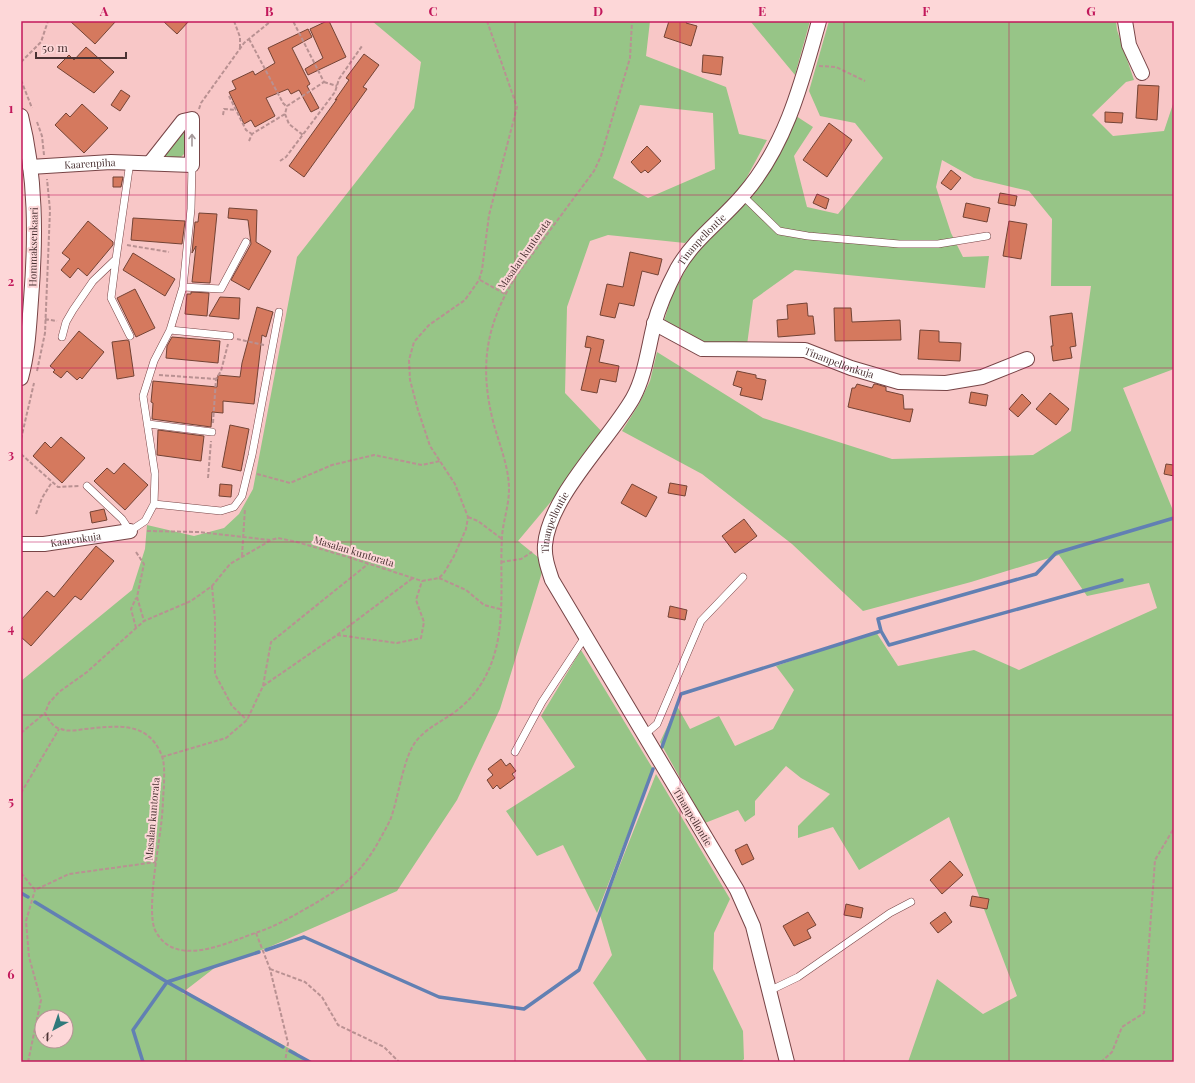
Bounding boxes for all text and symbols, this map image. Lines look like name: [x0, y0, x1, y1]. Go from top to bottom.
text: A: [99, 2, 109, 19]
text: B: [265, 2, 274, 19]
text: C: [428, 2, 438, 19]
text: D: [593, 2, 603, 19]
text: E: [758, 2, 766, 19]
text: F: [922, 2, 930, 19]
text: G: [1086, 2, 1096, 19]
scale bar: [36, 34, 126, 60]
text: 50 m: [42, 39, 68, 55]
text: 1: [9, 99, 14, 116]
one-way arrow: [188, 134, 196, 147]
street label: Kaarenpiha: [64, 155, 116, 172]
street label: Hommaksenkaari: [25, 207, 41, 287]
street label: Tinanpellontie: [674, 210, 729, 268]
street label: Masalan kuntorata: [494, 216, 554, 292]
text: 2: [8, 272, 15, 289]
street label: Tinanpellonkuja: [802, 343, 876, 381]
text: 3: [8, 445, 14, 462]
street label: Tinanpellontie: [538, 489, 572, 554]
street label: Kaarenkuja: [49, 528, 102, 550]
street label: Masalan kuntorata: [312, 532, 396, 570]
text: 4: [8, 619, 15, 636]
street label: Masalan kuntorata: [141, 777, 163, 861]
street label: Tinanpellontie: [670, 785, 716, 849]
text: 5: [8, 792, 14, 809]
text: 6: [7, 965, 15, 982]
north arrow: [34, 1009, 74, 1049]
text: N: [39, 1029, 55, 1045]

